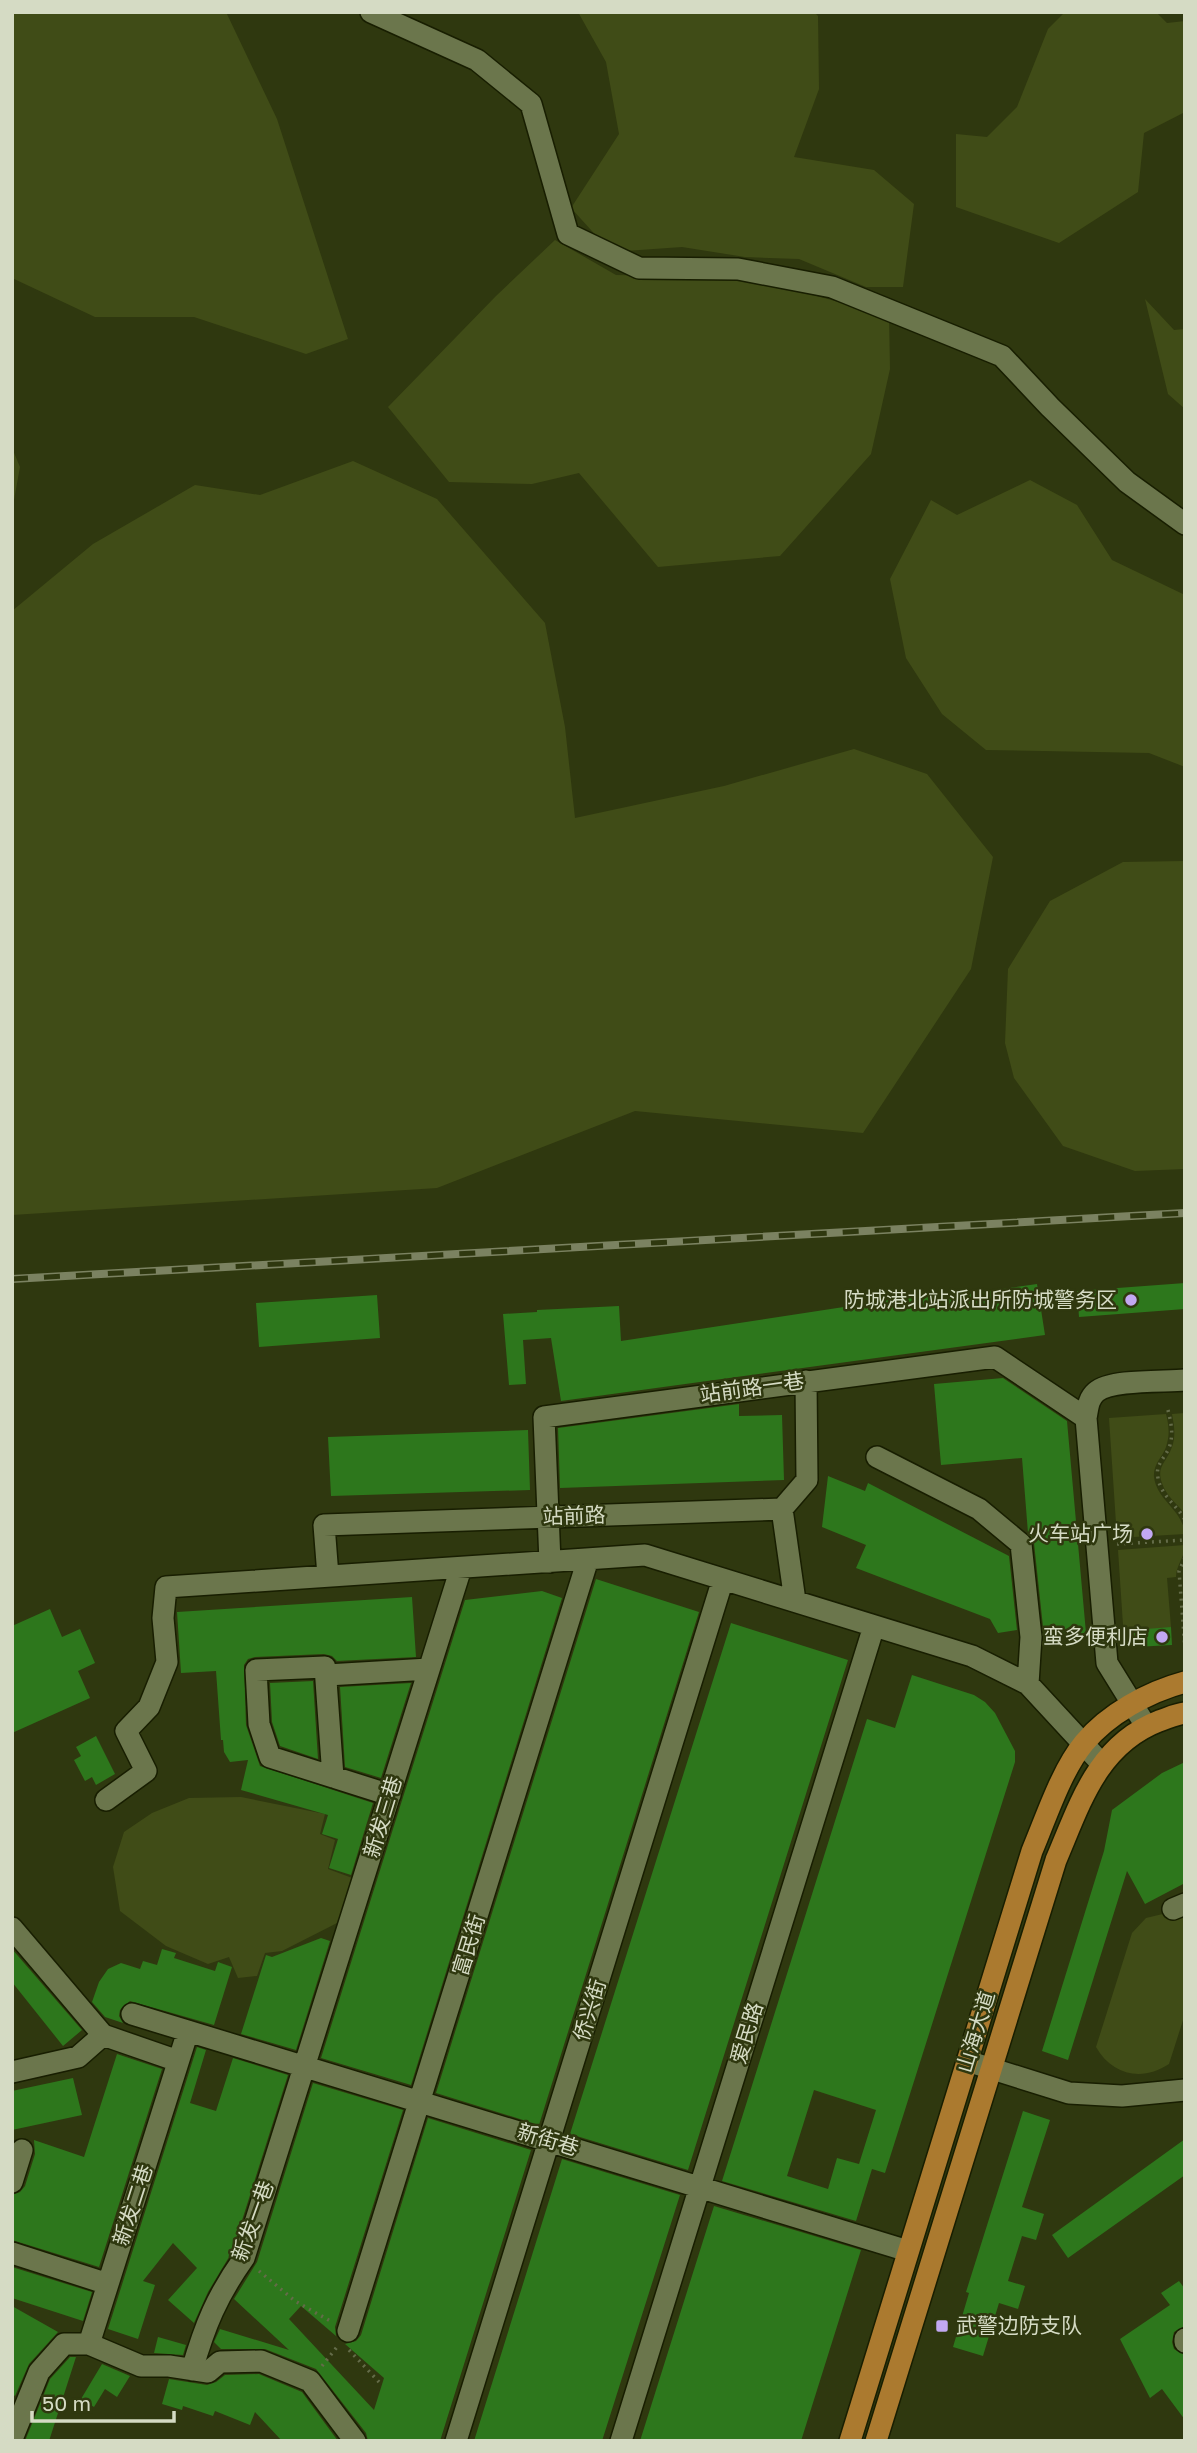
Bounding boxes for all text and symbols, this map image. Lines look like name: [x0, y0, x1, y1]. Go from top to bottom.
place label: 防城港北站派出所防城警务区: [844, 1286, 1117, 1312]
marker: 防城港北站派出所防城警务区: [1123, 1292, 1139, 1308]
street label: 站前路一巷: [698, 1367, 806, 1407]
street label: 站前路: [542, 1501, 606, 1529]
place label: 火车站广场: [1028, 1520, 1133, 1546]
marker: 火车站广场: [1139, 1526, 1155, 1542]
place label: 蛮多便利店: [1043, 1623, 1148, 1649]
marker: 蛮多便利店: [1154, 1629, 1170, 1645]
street label: 新发三巷: [357, 1773, 407, 1861]
street label: 富民街: [446, 1911, 490, 1979]
street label: 侨兴街: [567, 1976, 611, 2044]
street label: 山海大道: [950, 1988, 1000, 2076]
street label: 爱民路: [724, 1999, 768, 2067]
street label: 新街巷: [514, 2117, 582, 2161]
street label: 新发二巷: [107, 2161, 157, 2249]
street label: 新发一巷: [225, 2177, 279, 2265]
place label: 武警边防支队: [956, 2312, 1082, 2338]
marker: 武警边防支队: [934, 2318, 950, 2334]
scale bar: [32, 2380, 173, 2424]
text: 50 m: [42, 2390, 91, 2416]

